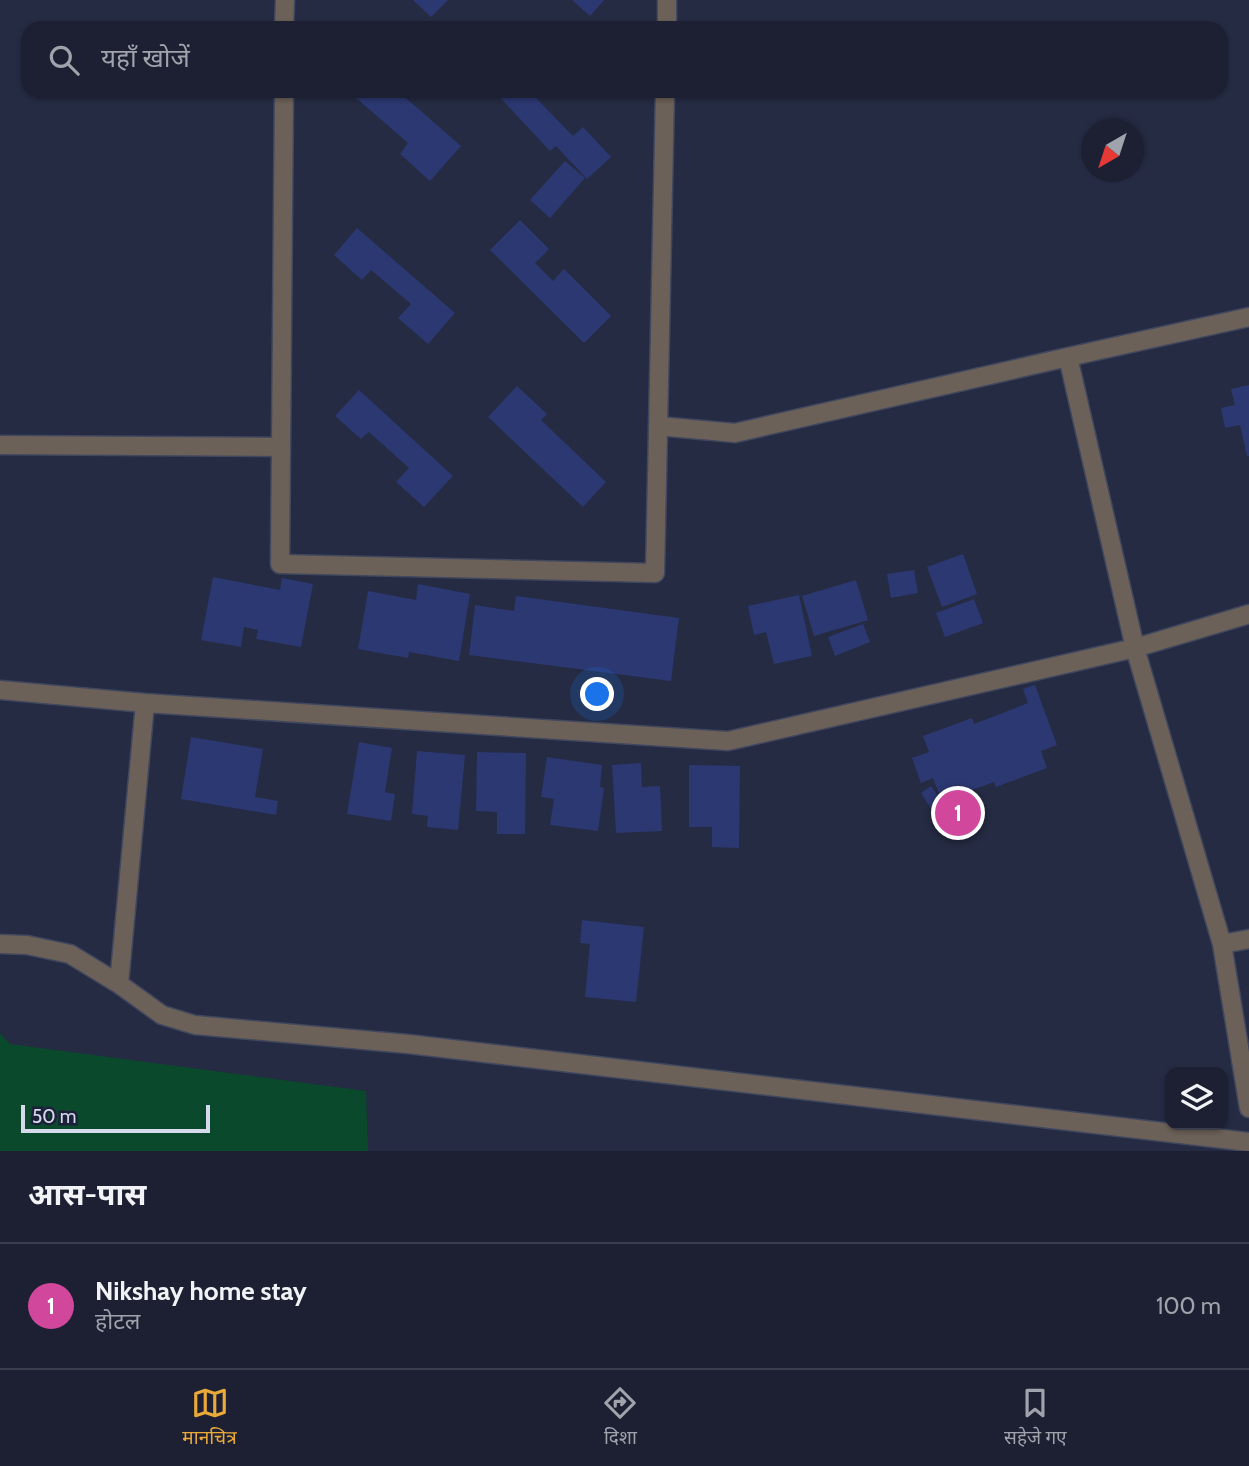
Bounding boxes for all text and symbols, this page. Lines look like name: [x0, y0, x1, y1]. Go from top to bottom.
search box: [21, 21, 1228, 98]
icon: search: [45, 41, 83, 79]
text: यहाँ खोजें: [101, 42, 190, 74]
north arrow: [1081, 119, 1144, 182]
your location: [580, 677, 614, 711]
pin: 1: [935, 787, 981, 839]
map controls: [1165, 1067, 1228, 1130]
button: layers: [1165, 1067, 1228, 1130]
scale bar: [21, 1102, 210, 1134]
text: 50 m: [32, 1105, 76, 1128]
text: आस-पास: [28, 1176, 146, 1213]
text: Nikshay home stay: [95, 1275, 307, 1307]
text: 1: [47, 1292, 55, 1320]
text: 100 m: [1156, 1292, 1221, 1320]
text: होटल: [95, 1307, 140, 1335]
tab: मानचित्र: [182, 1384, 237, 1452]
tab: दिशा: [601, 1384, 639, 1452]
tab: सहेजे गए: [1004, 1384, 1067, 1452]

